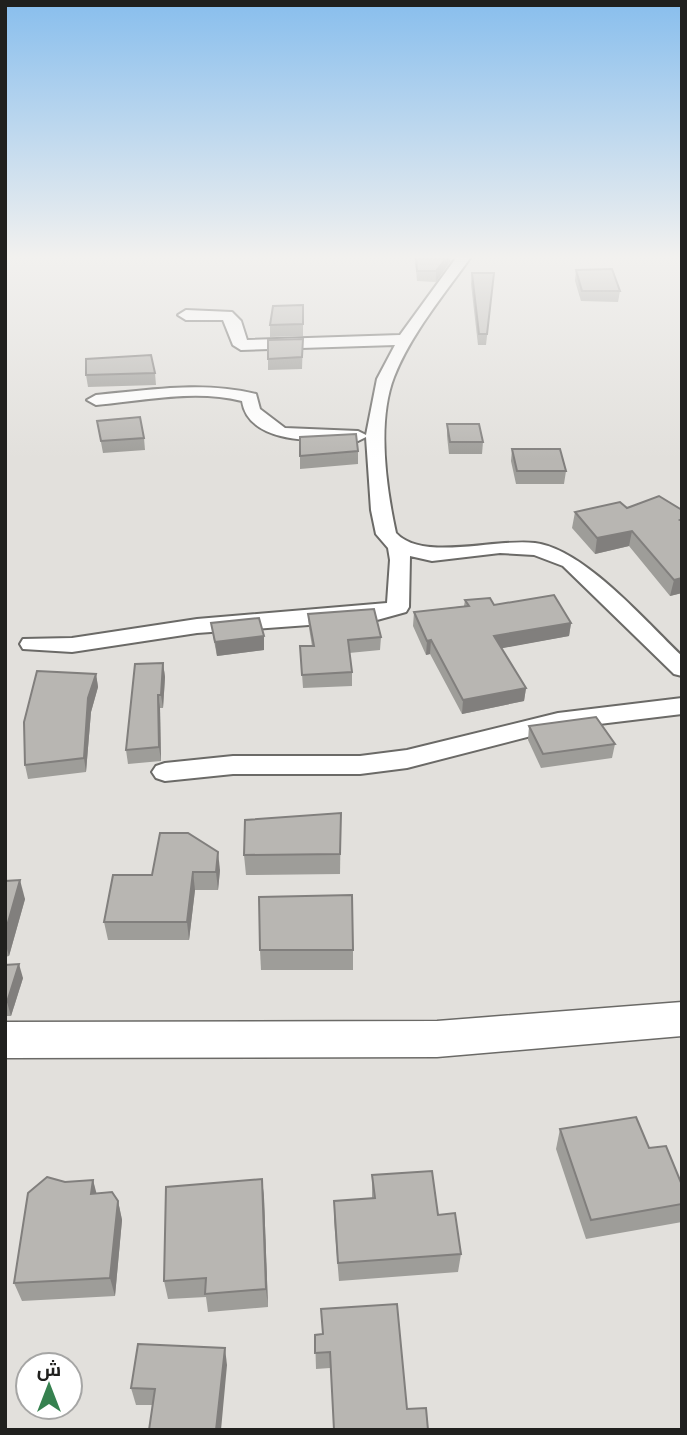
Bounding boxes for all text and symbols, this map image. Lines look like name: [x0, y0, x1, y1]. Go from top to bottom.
north arrow: [14, 1351, 84, 1421]
text: ش: [37, 1358, 61, 1381]

